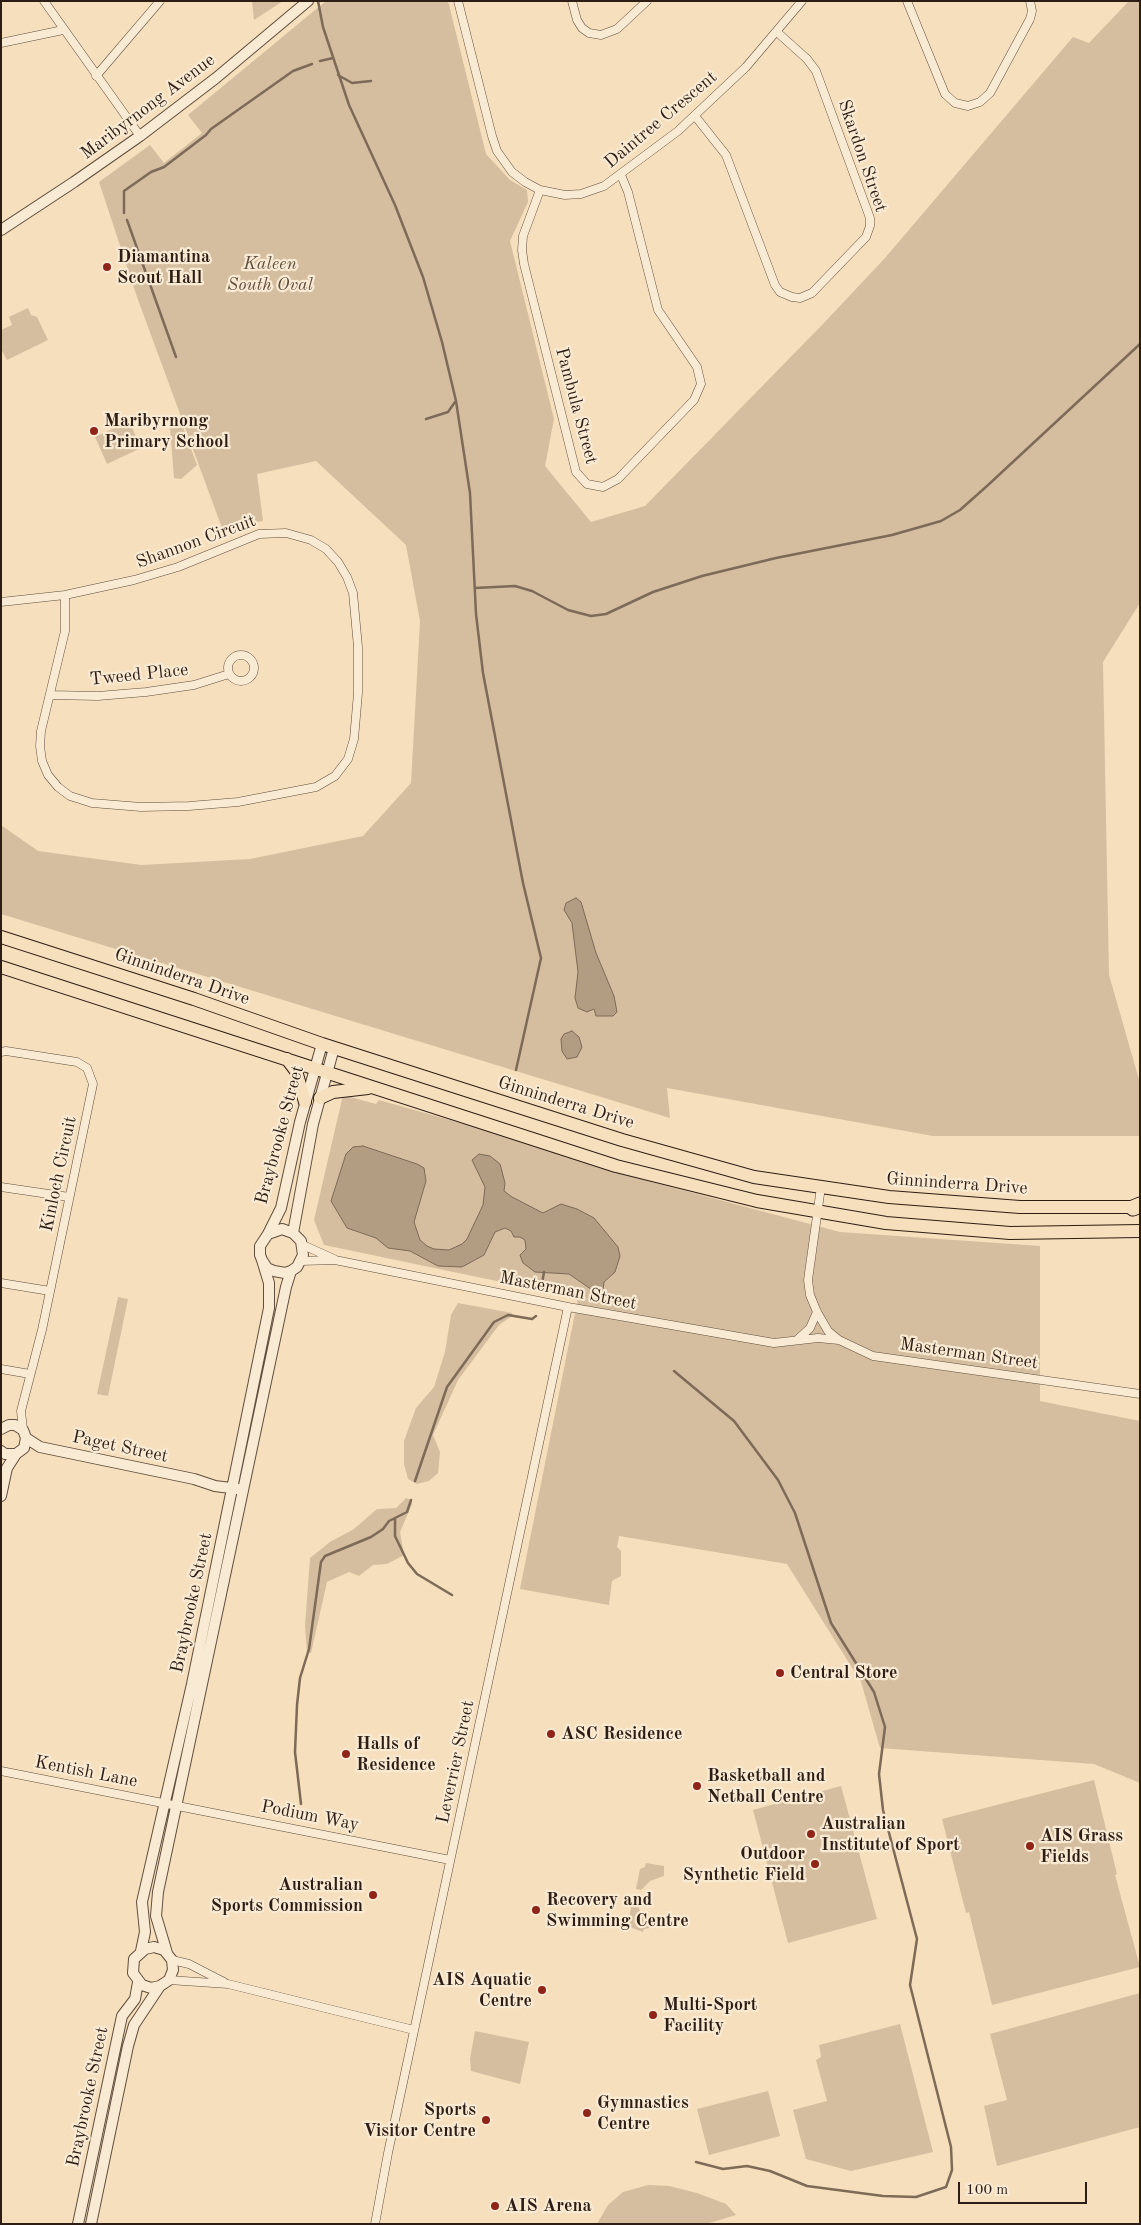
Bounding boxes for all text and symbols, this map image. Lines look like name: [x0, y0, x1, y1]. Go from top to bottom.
street label: Maribyrnong Avenue: [77, 49, 219, 165]
street label: Daintree Crescent: [600, 67, 722, 173]
street label: Skardon Street: [833, 97, 891, 215]
place label: Diamantina Scout Hall: [117, 246, 210, 288]
park label: Kaleen South Oval: [227, 253, 313, 296]
marker: Diamantina Scout Hall: [101, 261, 113, 273]
street label: Pambula Street: [550, 345, 602, 467]
place label: Maribyrnong Primary School: [104, 410, 229, 452]
marker: Maribyrnong Primary School: [88, 425, 100, 437]
street label: Shannon Circuit: [133, 510, 259, 574]
street label: Tweed Place: [89, 659, 189, 691]
street label: Ginninderra Drive: [112, 944, 252, 1010]
street label: Braybrooke Street: [251, 1063, 309, 1207]
street label: Ginninderra Drive: [495, 1072, 637, 1134]
street label: Kinloch Circuit: [36, 1114, 82, 1234]
street label: Ginninderra Drive: [886, 1168, 1028, 1200]
street label: Masterman Street: [498, 1267, 638, 1315]
street label: Masterman Street: [898, 1334, 1040, 1374]
street label: Paget Street: [70, 1426, 170, 1468]
street label: Braybrooke Street: [167, 1531, 217, 1675]
place label: Central Store: [790, 1662, 898, 1684]
marker: Central Store: [774, 1667, 786, 1679]
street label: Leverrier Street: [432, 1698, 480, 1826]
place label: ASC Residence: [561, 1723, 682, 1745]
marker: ASC Residence: [545, 1728, 557, 1740]
place label: Halls of Residence: [356, 1733, 436, 1776]
marker: Halls of Residence: [340, 1748, 352, 1760]
street label: Kentish Lane: [33, 1751, 139, 1793]
place label: Basketball and Netball Centre: [707, 1765, 825, 1808]
marker: Basketball and Netball Centre: [691, 1780, 703, 1792]
street label: Podium Way: [259, 1796, 361, 1836]
place label: Australian Institute of Sport: [821, 1813, 960, 1856]
place label: AIS Grass Fields: [1040, 1825, 1123, 1868]
marker: Australian Institute of Sport: [805, 1828, 817, 1840]
marker: AIS Grass Fields: [1024, 1840, 1036, 1852]
place label: Outdoor Synthetic Field: [683, 1843, 805, 1886]
marker: Outdoor Synthetic Field: [809, 1858, 821, 1870]
place label: Australian Sports Commission: [211, 1874, 363, 1916]
marker: Australian Sports Commission: [367, 1889, 379, 1901]
place label: Recovery and Swimming Centre: [546, 1889, 689, 1932]
marker: Recovery and Swimming Centre: [530, 1904, 542, 1916]
place label: AIS Aquatic Centre: [432, 1969, 532, 2012]
marker: AIS Aquatic Centre: [536, 1984, 548, 1996]
place label: Multi-Sport Facility: [663, 1994, 757, 2036]
marker: Multi-Sport Facility: [647, 2009, 659, 2021]
street label: Braybrooke Street: [63, 2025, 113, 2169]
place label: Gymnastics Centre: [597, 2092, 689, 2134]
place label: Sports Visitor Centre: [363, 2099, 476, 2142]
marker: Gymnastics Centre: [581, 2107, 593, 2119]
marker: Sports Visitor Centre: [480, 2114, 492, 2126]
scale bar: [961, 2172, 1090, 2204]
text: 100 m: [966, 2183, 1008, 2198]
place label: AIS Arena: [505, 2195, 592, 2217]
marker: AIS Arena: [489, 2200, 501, 2212]

